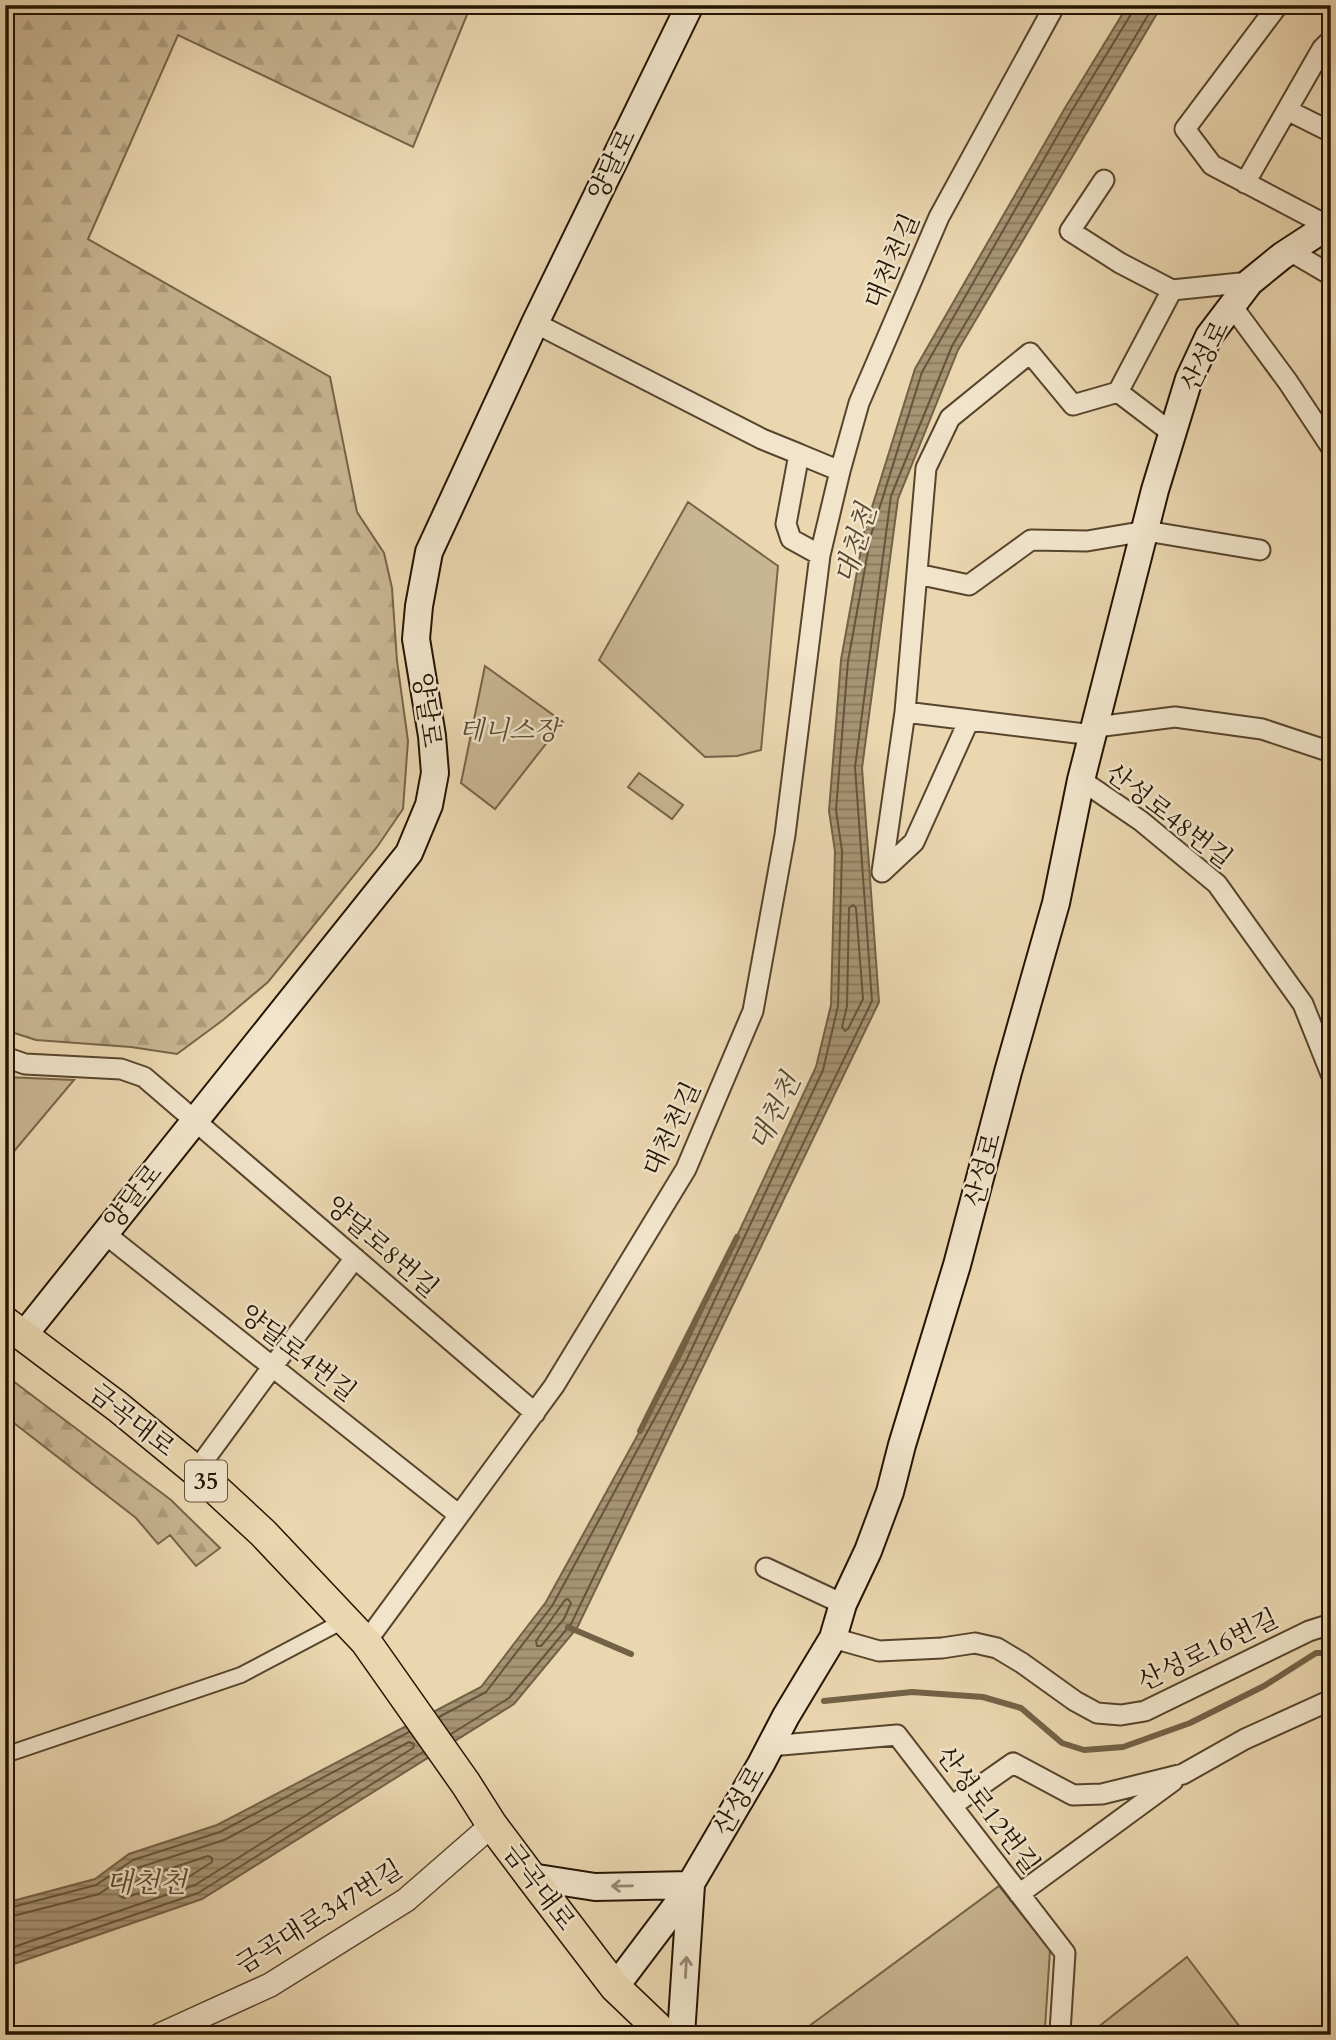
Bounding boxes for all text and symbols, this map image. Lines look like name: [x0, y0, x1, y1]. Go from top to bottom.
street label: 양달로: [580, 123, 644, 207]
street label: 대천천길: [856, 208, 928, 314]
street label: 산성로: [1172, 314, 1238, 398]
water label: 대천천: [826, 498, 887, 588]
street label: 양달로: [404, 670, 450, 750]
park label: 테니스장: [459, 713, 563, 748]
street label: 산성로48번길: [1098, 755, 1240, 877]
water label: 대천천: [740, 1065, 811, 1157]
street label: 대천천길: [635, 1076, 709, 1182]
street label: 산성로: [956, 1129, 1010, 1211]
street label: 양달로: [96, 1157, 170, 1237]
street label: 양달로8번길: [318, 1188, 446, 1306]
street label: 양달로4번길: [232, 1296, 364, 1410]
street label: 금곡대로: [82, 1375, 182, 1465]
road number: 35: [185, 1461, 227, 1502]
street label: 산성로16번길: [1132, 1601, 1284, 1699]
street label: 산성로12번길: [928, 1739, 1048, 1881]
street label: 산성로: [705, 1760, 773, 1842]
street label: 금곡대로: [495, 1836, 583, 1938]
street label: 금곡대로347번길: [229, 1852, 409, 1982]
water label: 대천천: [105, 1864, 189, 1902]
one-way arrow: [611, 1879, 634, 1893]
one-way arrow: [679, 1955, 692, 1978]

